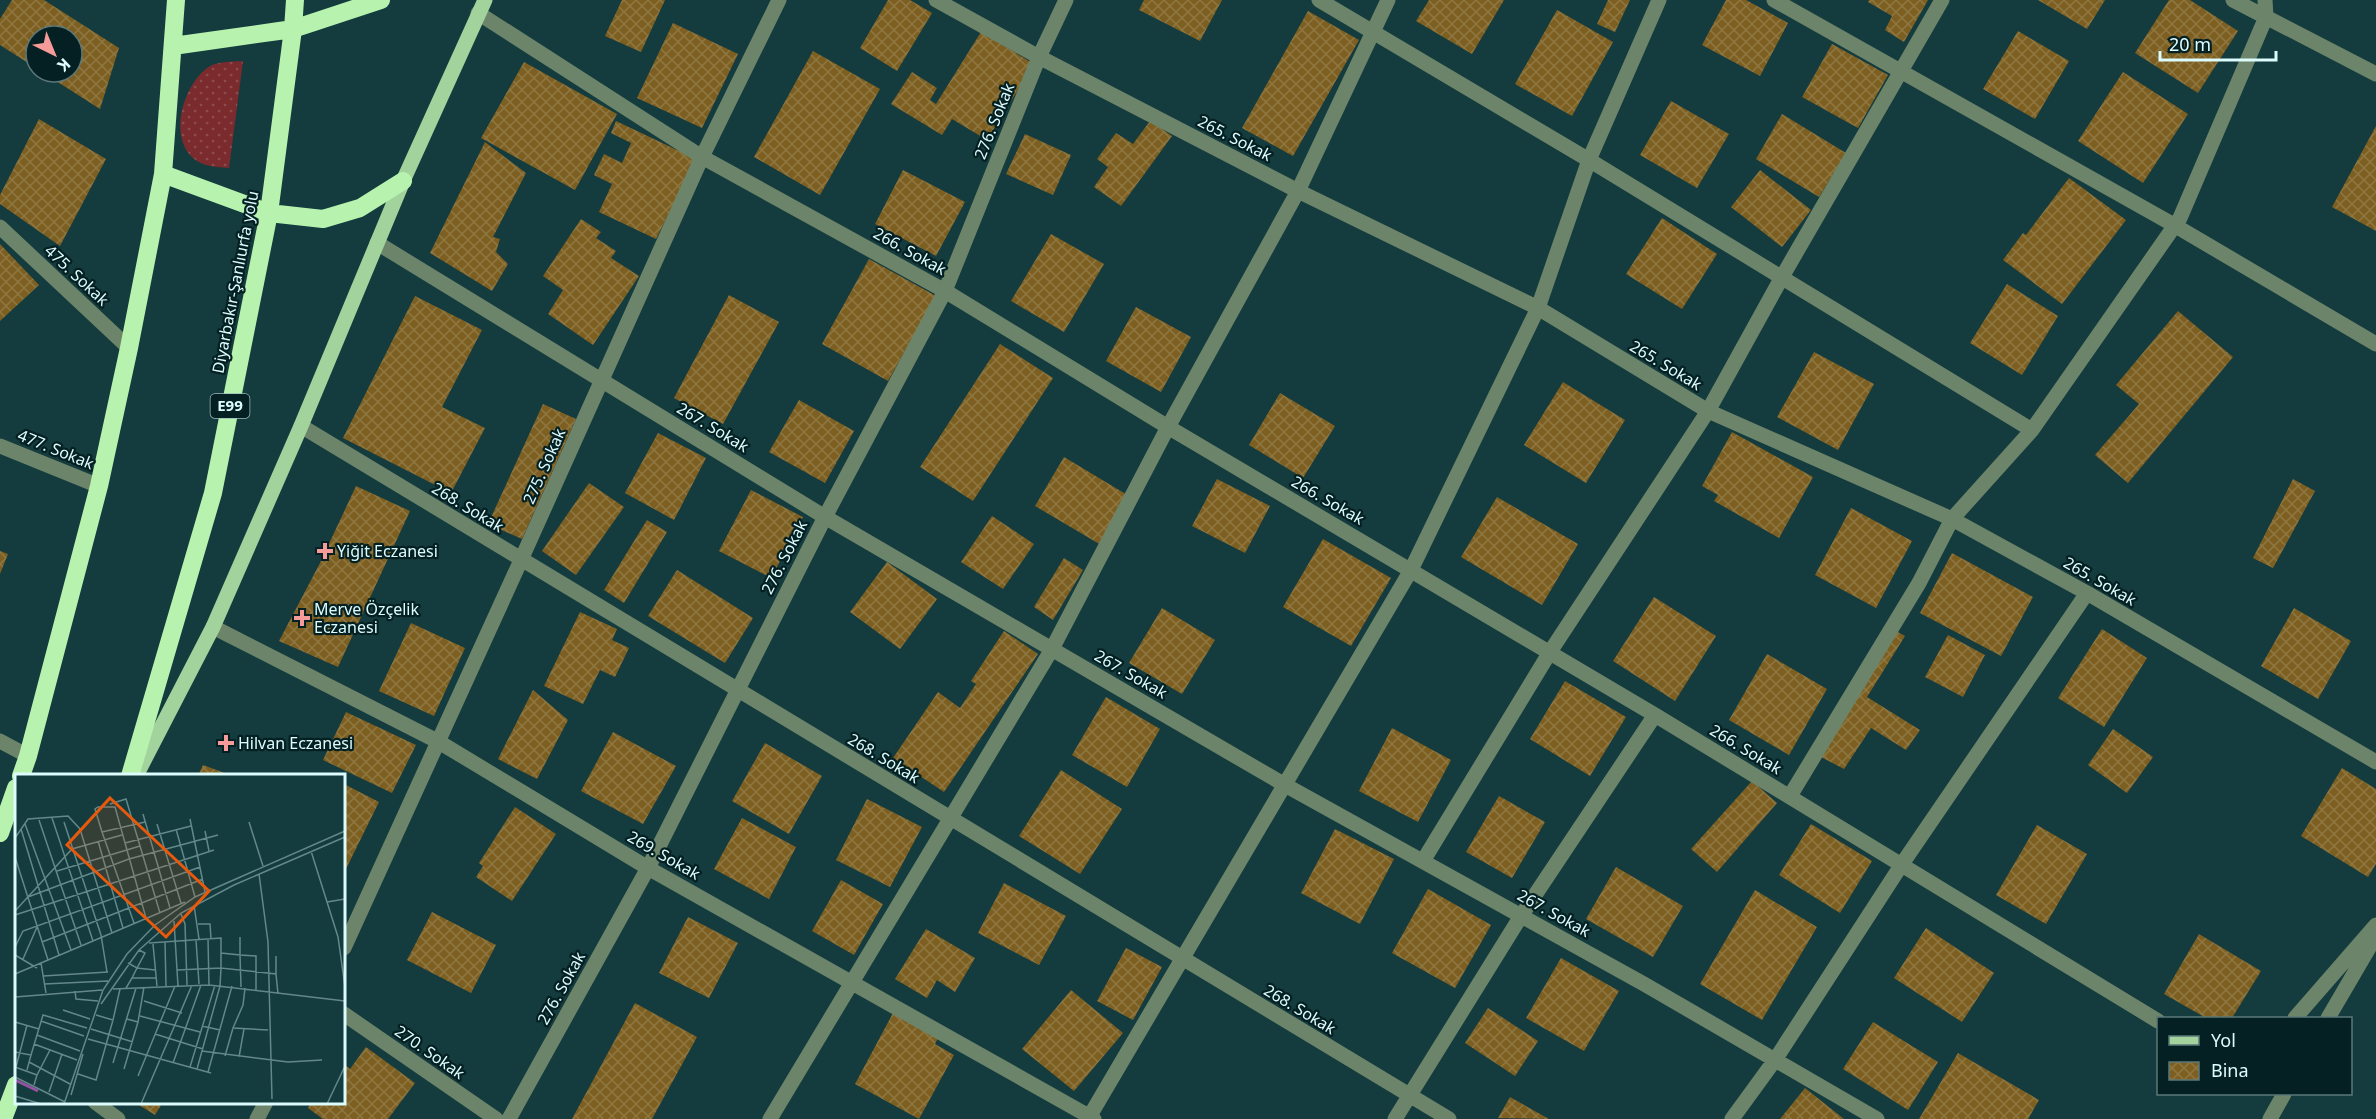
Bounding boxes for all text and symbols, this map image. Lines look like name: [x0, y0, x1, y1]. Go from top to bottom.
north arrow: [24, 24, 84, 84]
scale bar: [2160, 24, 2276, 62]
text: 20 m: [2169, 32, 2211, 56]
text: K: [53, 53, 76, 77]
street label: 276. Sokak: [969, 79, 1019, 162]
street label: 265. Sokak: [1194, 110, 1276, 166]
street label: Diyarbakır-Şanlıurfa yolu: [206, 189, 264, 375]
street label: 266. Sokak: [869, 222, 951, 280]
street label: 475. Sokak: [40, 240, 114, 311]
street label: 265. Sokak: [1626, 335, 1707, 395]
road number: E99: [210, 394, 250, 418]
street label: 267. Sokak: [673, 397, 754, 457]
street label: 477. Sokak: [15, 424, 98, 474]
street label: 275. Sokak: [518, 424, 571, 507]
street label: 266. Sokak: [1288, 470, 1369, 530]
street label: 268. Sokak: [428, 477, 509, 537]
street label: 276. Sokak: [756, 516, 812, 598]
place label: Yiğit Eczanesi: [337, 540, 438, 562]
marker: Yiğit Eczanesi: [318, 544, 332, 558]
street label: 265. Sokak: [2060, 551, 2141, 611]
place label: Merve Özçelik Eczanesi: [314, 598, 419, 638]
marker: Merve Özçelik Eczanesi: [295, 611, 309, 625]
street label: 267. Sokak: [1091, 644, 1172, 704]
street label: 266. Sokak: [1706, 719, 1787, 779]
street label: 268. Sokak: [844, 728, 925, 788]
place label: Hilvan Eczanesi: [238, 732, 353, 754]
marker: Hilvan Eczanesi: [219, 736, 233, 750]
inset map: [15, 774, 345, 1104]
street label: 269. Sokak: [624, 825, 705, 885]
street label: 267. Sokak: [1513, 884, 1595, 942]
street label: 276. Sokak: [532, 947, 590, 1029]
street label: 268. Sokak: [1260, 979, 1341, 1039]
legend: [2157, 1017, 2352, 1095]
street label: 270. Sokak: [391, 1020, 470, 1084]
text: Yol: [2211, 1028, 2236, 1052]
text: Bina: [2211, 1058, 2249, 1082]

